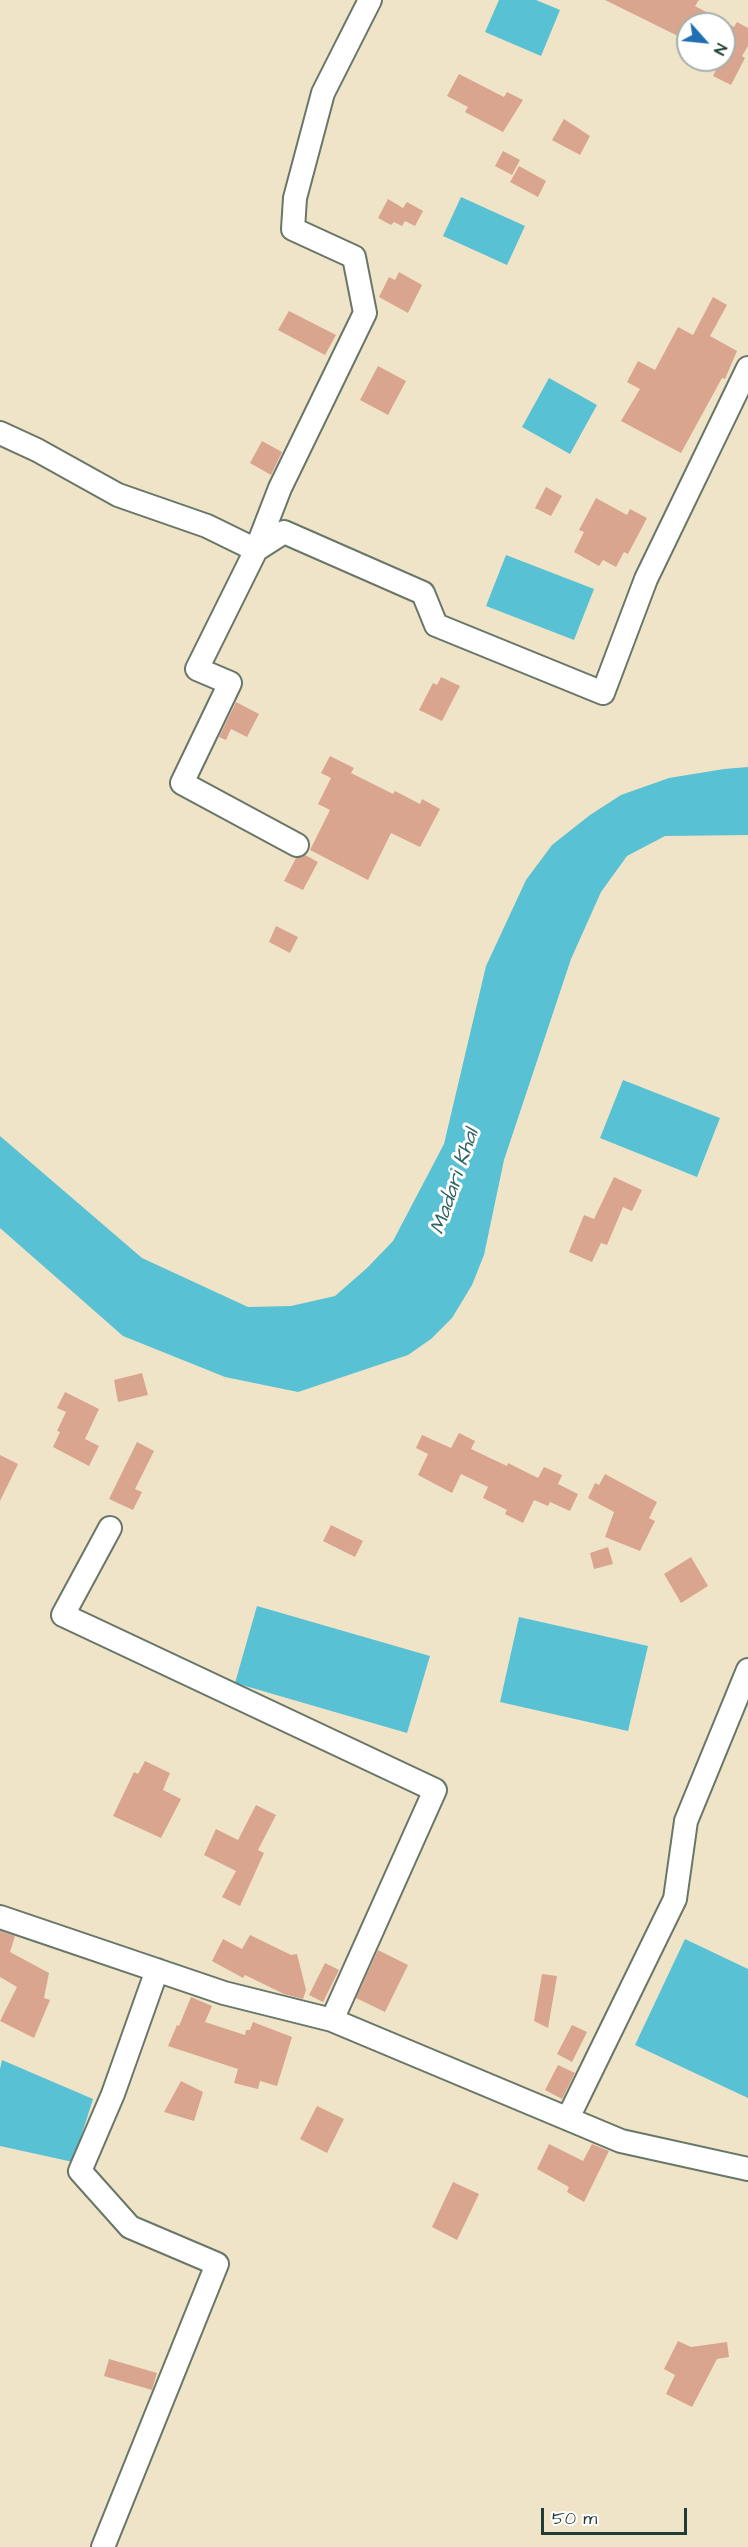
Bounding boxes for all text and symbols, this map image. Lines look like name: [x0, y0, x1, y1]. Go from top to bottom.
north arrow: [676, 12, 736, 72]
text: N: [708, 40, 732, 59]
water label: Madari Khal: [426, 1126, 486, 1238]
scale bar: [544, 2496, 690, 2534]
text: 50 m: [552, 2506, 597, 2531]

